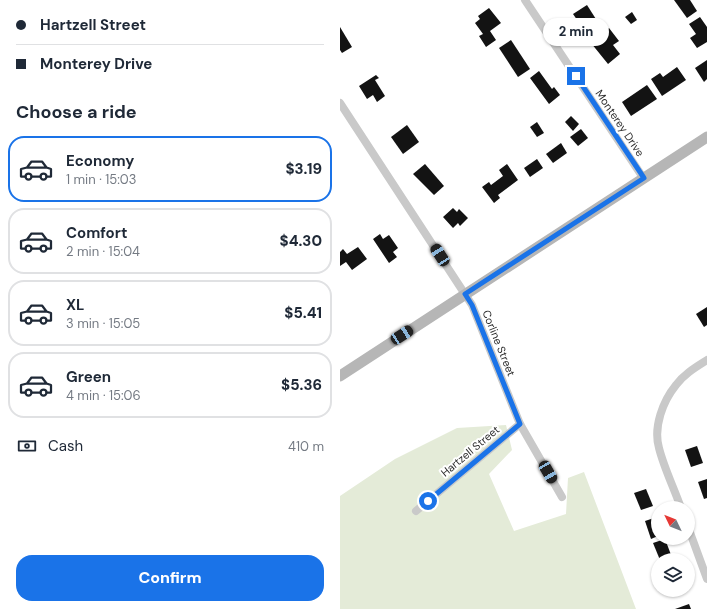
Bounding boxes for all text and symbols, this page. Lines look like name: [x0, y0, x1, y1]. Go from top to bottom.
text: Hartzell Street: [40, 15, 146, 35]
callout: 2 min: [543, 18, 609, 46]
text: 2 min: [559, 23, 593, 40]
text: Monterey Drive: [40, 54, 152, 74]
route end: [567, 67, 585, 85]
street label: Monterey Drive: [593, 87, 647, 159]
text: Choose a ride: [16, 100, 137, 124]
icon: car: [18, 151, 54, 187]
text: Economy: [66, 151, 134, 171]
text: $3.19: [285, 159, 322, 179]
text: 1 min · 15:03: [66, 171, 136, 188]
icon: car: [18, 223, 54, 259]
text: Comfort: [66, 223, 127, 243]
text: $4.30: [280, 231, 322, 251]
car: [428, 242, 452, 268]
text: 2 min · 15:04: [66, 243, 140, 260]
icon: car: [18, 295, 54, 331]
text: XL: [66, 295, 84, 315]
text: $5.41: [284, 303, 322, 323]
street label: Corline Street: [479, 308, 519, 378]
text: 3 min · 15:05: [66, 315, 140, 332]
car: [389, 323, 415, 347]
icon: car: [18, 367, 54, 403]
text: Green: [66, 367, 111, 387]
text: $5.36: [281, 375, 322, 395]
text: 4 min · 15:06: [66, 387, 141, 404]
street label: Hartzell Street: [438, 422, 502, 480]
icon: cash: [16, 435, 38, 457]
text: Cash: [48, 436, 83, 456]
text: 410 m: [288, 438, 324, 455]
car: [537, 459, 559, 485]
route start: [419, 492, 437, 510]
north arrow: [651, 501, 695, 545]
map controls: [651, 501, 695, 597]
button: layers: [651, 553, 695, 597]
button: Confirm: [16, 555, 324, 601]

